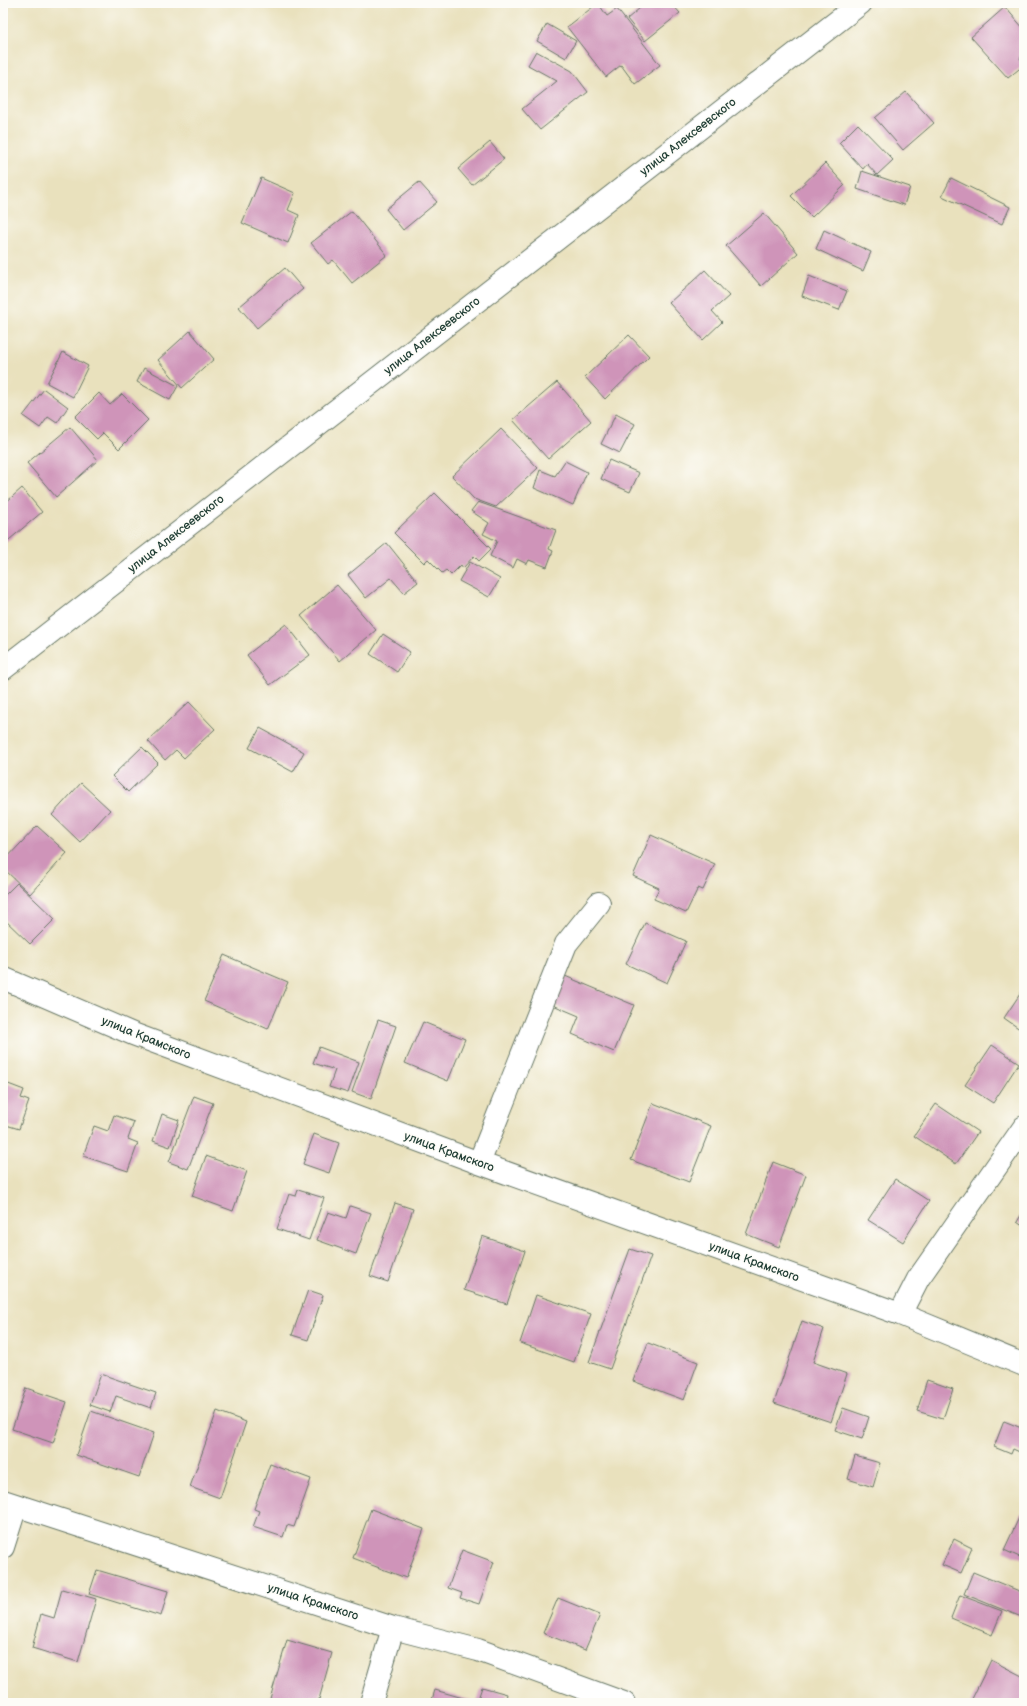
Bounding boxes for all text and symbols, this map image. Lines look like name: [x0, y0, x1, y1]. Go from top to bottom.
street label: улица Алексеевского: [637, 95, 739, 179]
street label: улица Алексеевского: [381, 294, 483, 378]
street label: улица Алексеевского: [125, 492, 227, 576]
street label: улица Крамского: [99, 1013, 193, 1063]
street label: улица Крамского: [402, 1129, 496, 1175]
street label: улица Крамского: [707, 1239, 801, 1285]
street label: улица Крамского: [266, 1580, 360, 1624]

